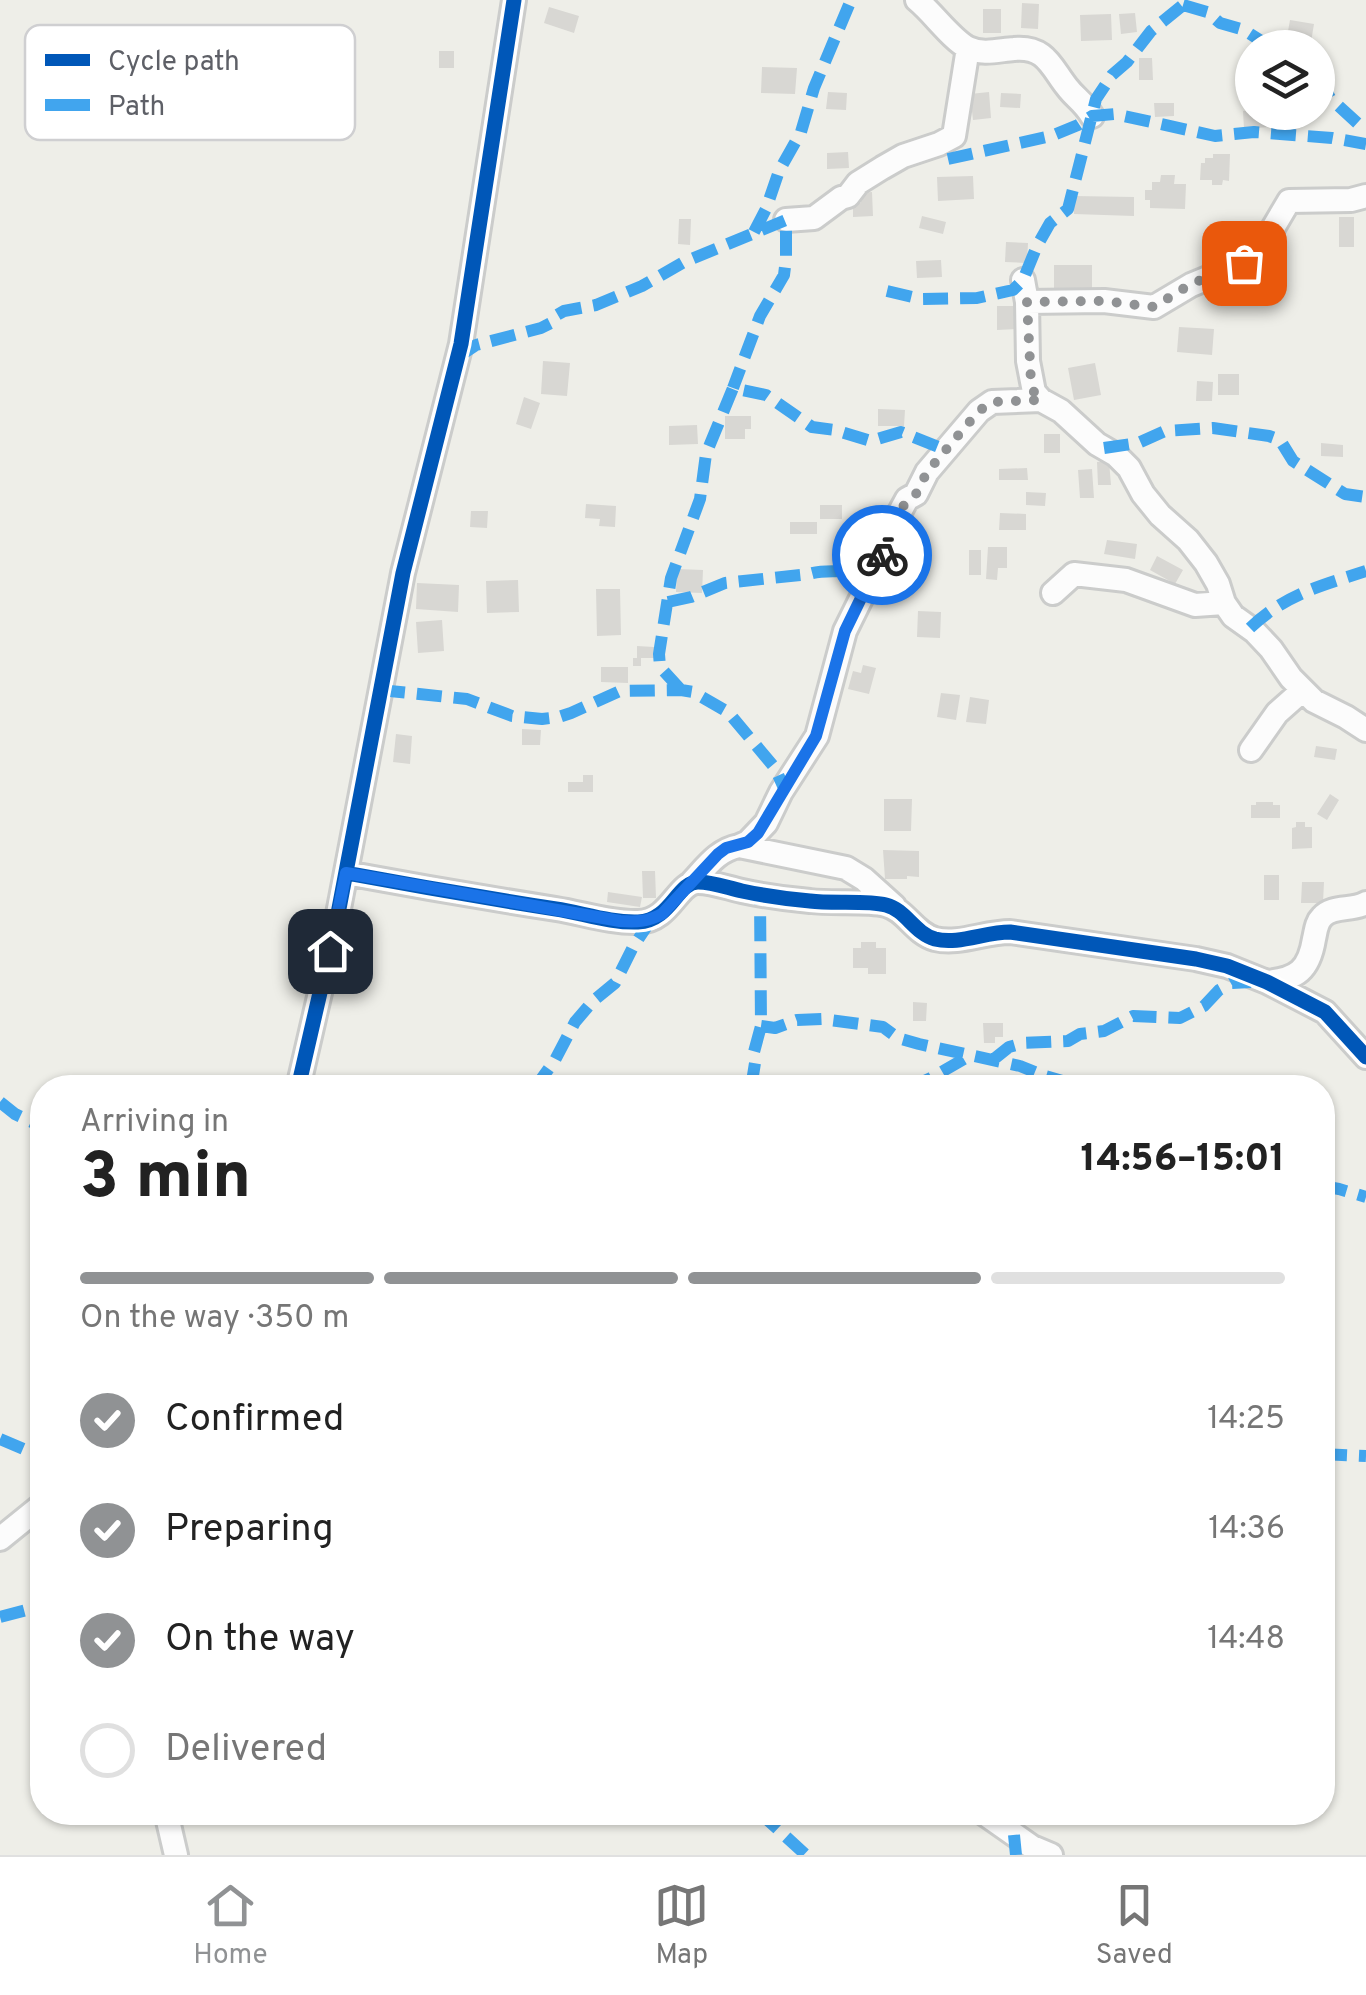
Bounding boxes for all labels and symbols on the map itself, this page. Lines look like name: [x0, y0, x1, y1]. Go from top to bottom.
legend: [25, 25, 355, 140]
text: Cycle path: [108, 45, 240, 81]
text: Path: [108, 90, 165, 126]
pin: [1202, 221, 1287, 306]
courier: [832, 505, 932, 605]
pin: [288, 909, 373, 994]

